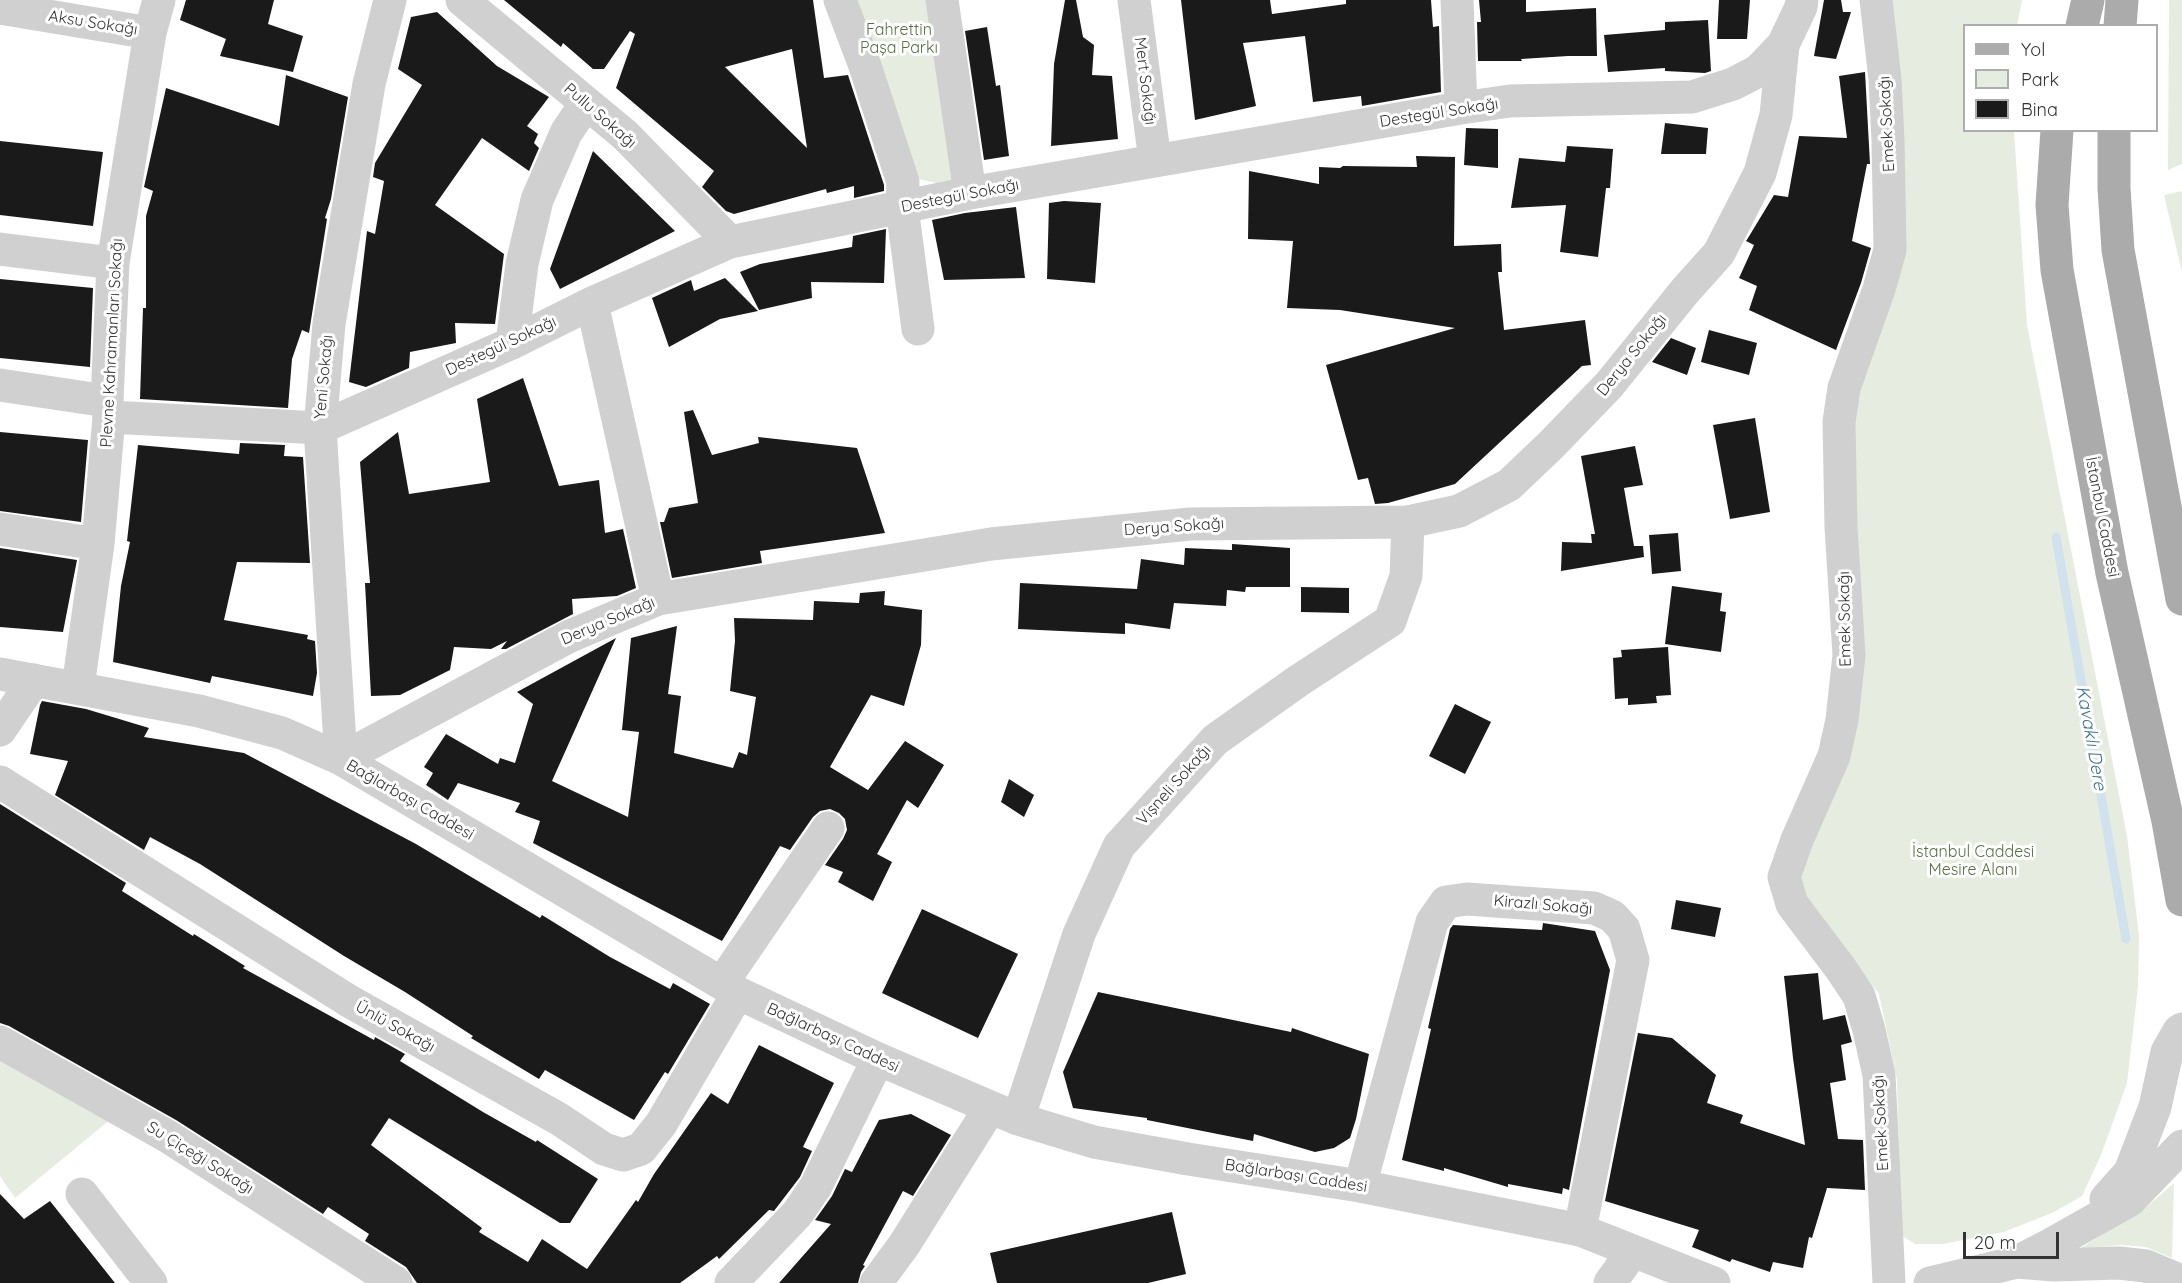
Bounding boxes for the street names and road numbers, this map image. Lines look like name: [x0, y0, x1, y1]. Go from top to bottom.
street label: Aksu Sokağı: [47, 6, 139, 40]
street label: Mert Sokağı: [1130, 36, 1160, 126]
street label: Emek Sokağı: [1875, 76, 1899, 172]
street label: Pullu Sokağı: [560, 79, 640, 153]
street label: Destegül Sokağı: [1378, 94, 1500, 132]
street label: Destegül Sokağı: [899, 175, 1021, 217]
street label: Plevne Kahramanları Sokağı: [97, 238, 127, 448]
street label: Derya Sokağı: [1593, 310, 1671, 400]
street label: Destegül Sokağı: [443, 312, 559, 380]
street label: Yeni Sokağı: [311, 334, 337, 420]
street label: İstanbul Caddesi: [2081, 455, 2123, 579]
street label: Derya Sokağı: [1123, 514, 1225, 540]
street label: Emek Sokağı: [1835, 571, 1855, 667]
street label: Derya Sokağı: [558, 593, 658, 649]
street label: Vişneli Sokağı: [1133, 741, 1215, 829]
street label: Bağlarbaşı Caddesi: [343, 756, 477, 844]
street label: Kirazlı Sokağı: [1493, 891, 1593, 919]
street label: Ünlü Sokağı: [352, 997, 438, 1057]
street label: Bağlarbaşı Caddesi: [764, 999, 902, 1077]
street label: Emek Sokağı: [1869, 1075, 1893, 1171]
street label: Su Çiçeği Sokağı: [143, 1118, 257, 1198]
street label: Bağlarbaşı Caddesi: [1223, 1155, 1369, 1197]

